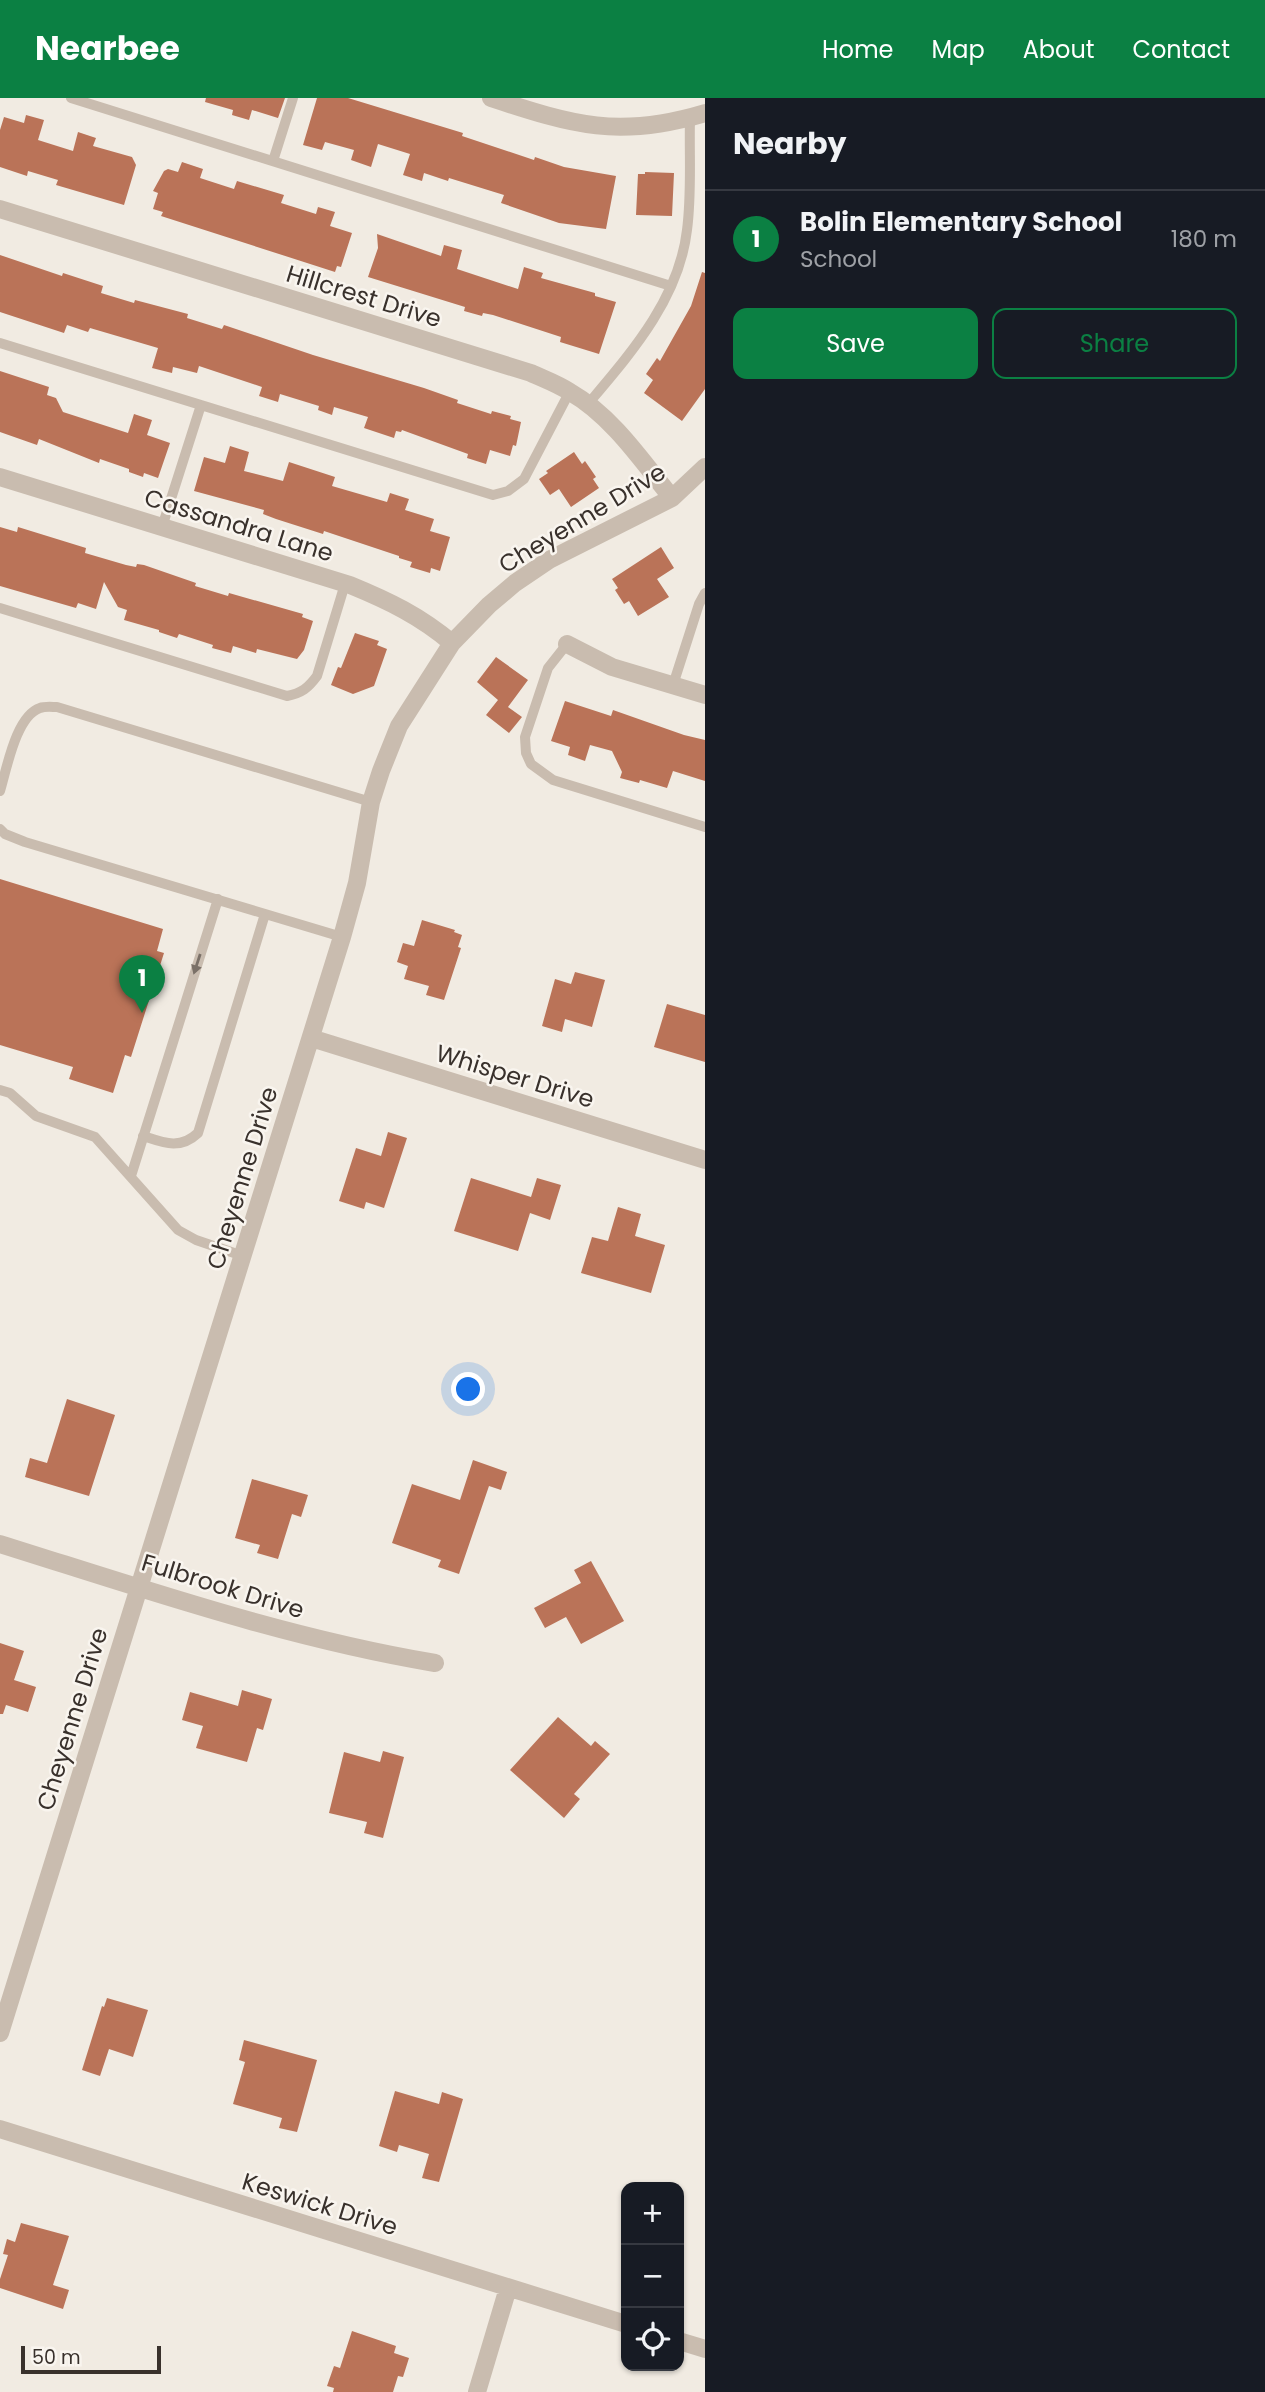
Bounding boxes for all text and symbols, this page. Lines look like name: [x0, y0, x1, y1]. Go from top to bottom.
text: Nearbee: [35, 25, 180, 72]
text: Home: [822, 33, 894, 66]
text: Map: [932, 33, 985, 66]
text: About: [1023, 33, 1094, 66]
text: Contact: [1132, 33, 1230, 66]
text: Nearby: [733, 122, 847, 165]
text: Bolin Elementary School: [800, 204, 1122, 240]
text: 1: [752, 223, 760, 255]
text: 180 m: [1171, 223, 1237, 255]
text: School: [800, 243, 877, 275]
street label: Hillcrest Drive: [282, 257, 446, 335]
button: Save: [733, 308, 978, 379]
button: Share: [992, 308, 1237, 379]
street label: Cheyenne Drive: [492, 455, 672, 581]
street label: Cassandra Lane: [140, 481, 338, 569]
one-way arrow: [192, 954, 202, 975]
pin: 1: [119, 955, 165, 1013]
street label: Whisper Drive: [432, 1036, 598, 1116]
street label: Cheyenne Drive: [199, 1083, 285, 1273]
your location: [451, 1372, 485, 1406]
street label: Fulbrook Drive: [138, 1546, 308, 1626]
street label: Cheyenne Drive: [29, 1624, 115, 1814]
street label: Keswick Drive: [238, 2165, 402, 2243]
map controls: [621, 2182, 684, 2371]
button: +: [621, 2182, 684, 2245]
button: −: [621, 2245, 684, 2308]
button: locate: [621, 2308, 684, 2371]
scale bar: [21, 2343, 161, 2375]
text: 50 m: [32, 2344, 81, 2371]

